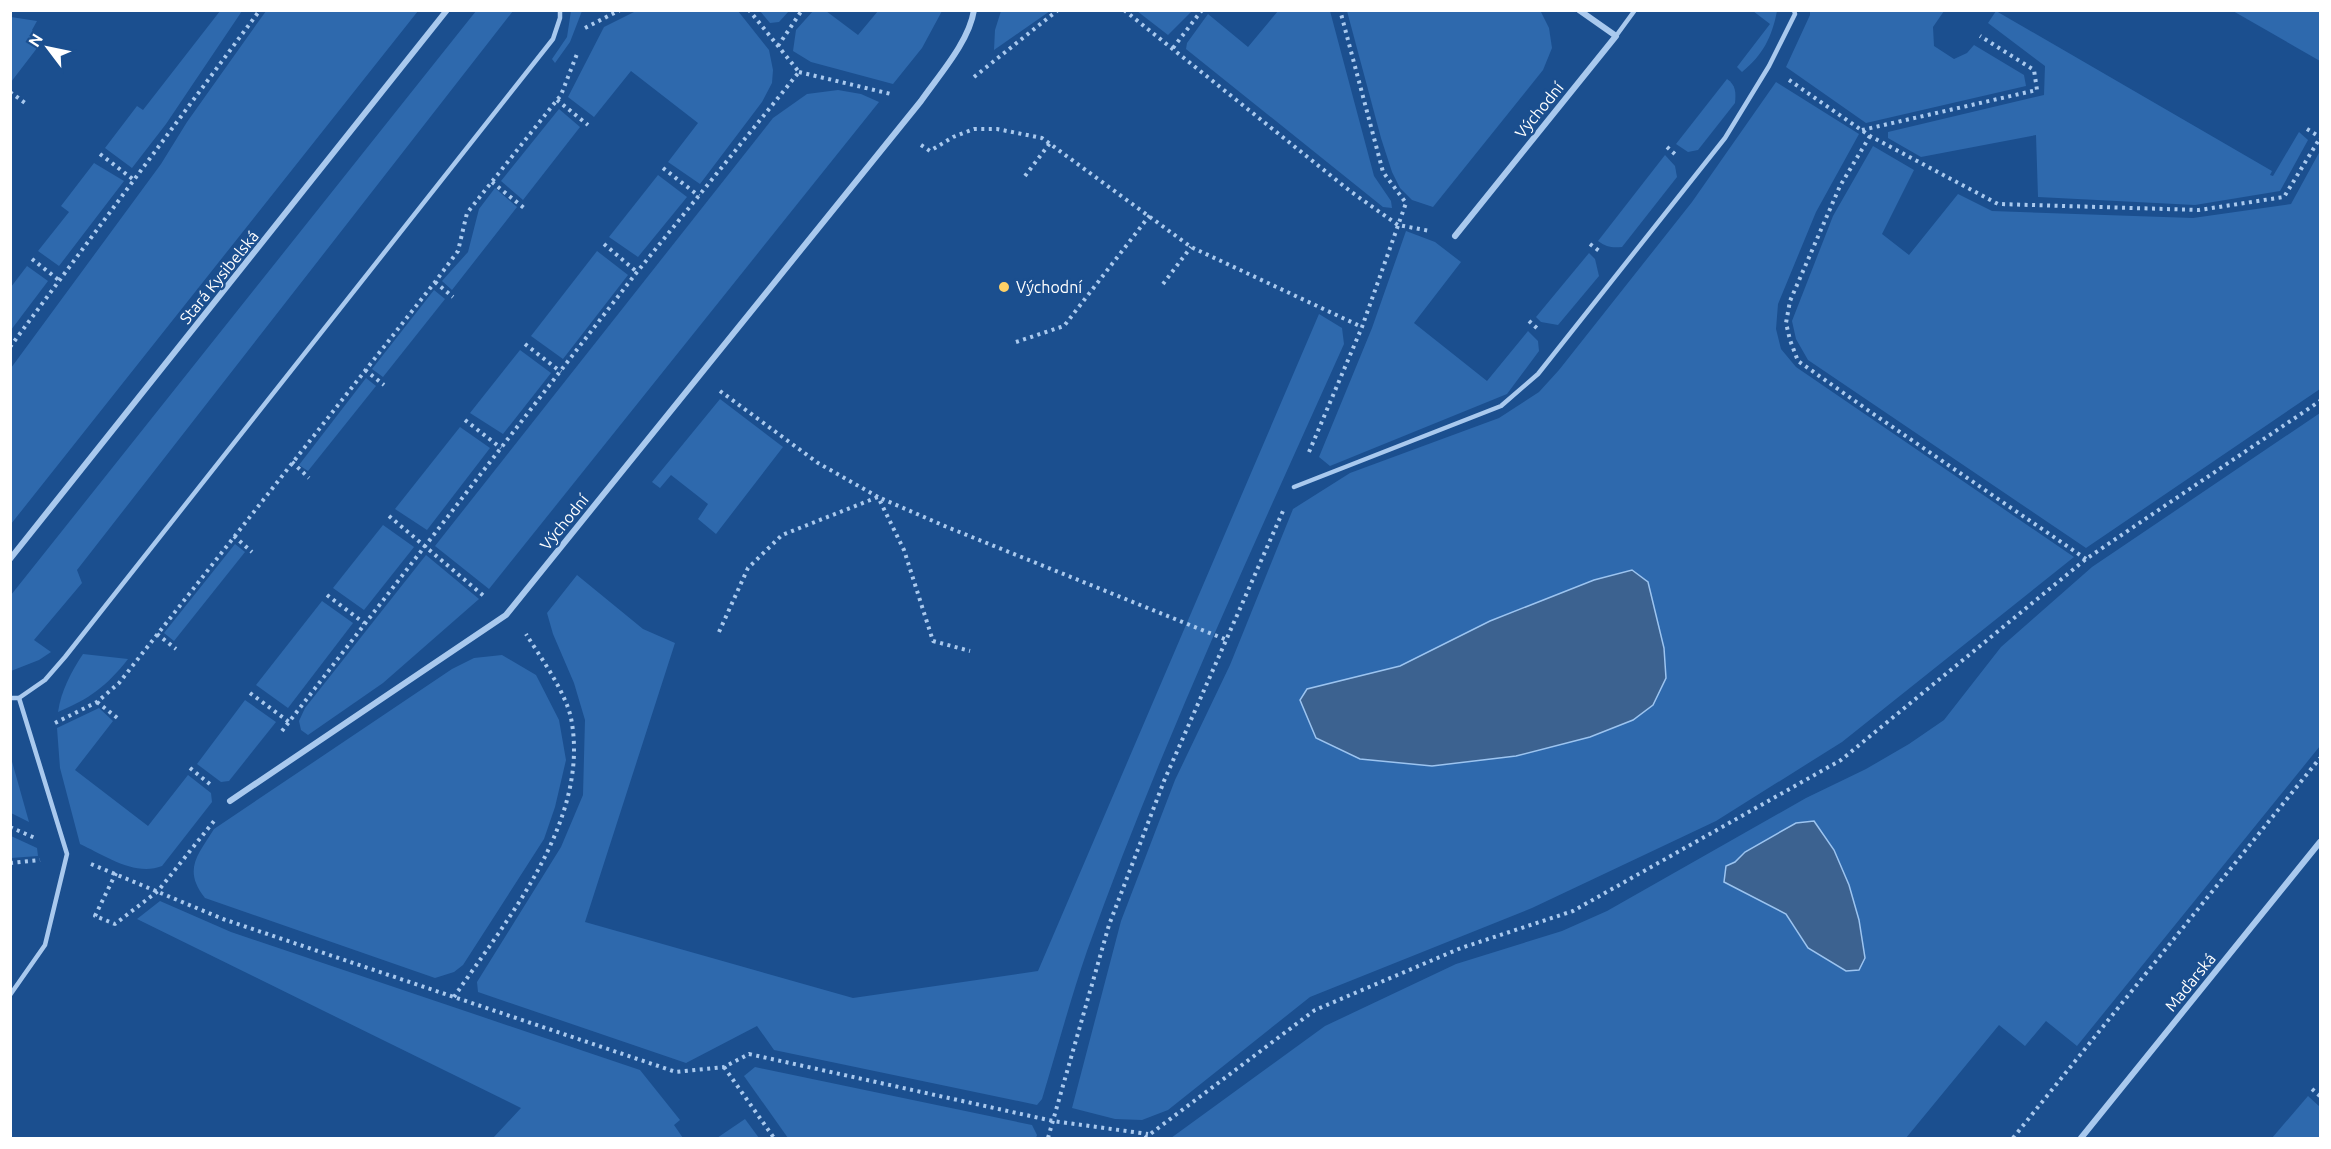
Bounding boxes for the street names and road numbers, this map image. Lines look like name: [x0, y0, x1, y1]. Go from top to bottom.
street label: Východní: [1511, 78, 1568, 141]
street label: Stará Kysibelská: [176, 227, 262, 327]
street label: Východní: [536, 490, 593, 553]
street label: Maďarská: [2161, 949, 2219, 1015]

